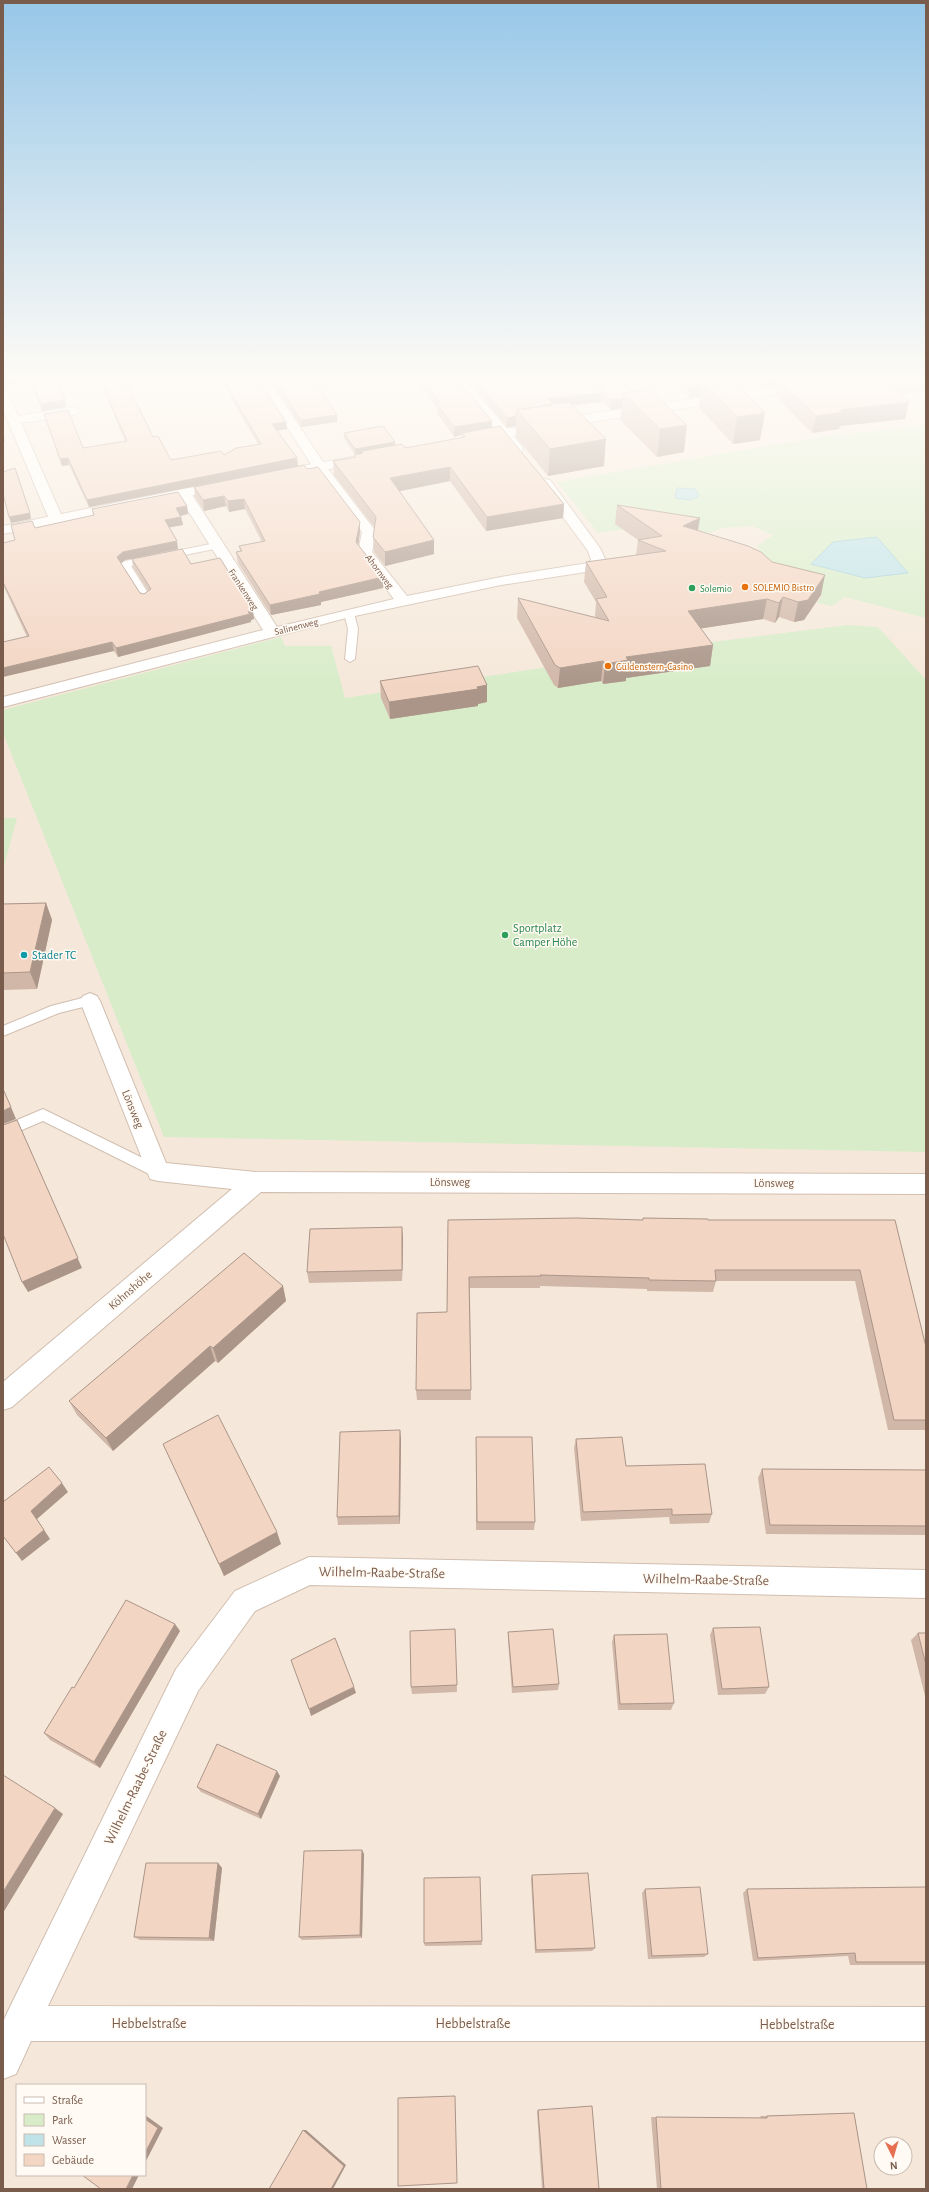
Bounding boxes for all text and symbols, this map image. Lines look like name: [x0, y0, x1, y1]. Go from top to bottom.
street label: Ahornweg: [363, 553, 395, 591]
street label: Frankenweg: [226, 567, 260, 612]
marker: SOLEMIO Bistro: [740, 582, 750, 592]
marker: Solemio: [687, 583, 697, 593]
place label: SOLEMIO Bistro: [753, 583, 814, 593]
place label: Solemio: [700, 584, 732, 594]
street label: Salinenweg: [273, 617, 319, 637]
marker: Güldenstern-Casino: [603, 661, 613, 671]
place label: Güldenstern-Casino: [616, 662, 693, 672]
place label: Sportplatz Camper Höhe: [513, 922, 577, 948]
marker: Sportplatz Camper Höhe: [500, 930, 510, 940]
place label: Stader TC: [32, 949, 76, 961]
marker: Stader TC: [19, 950, 29, 960]
street label: Lönsweg: [120, 1088, 146, 1130]
street label: Lönsweg: [430, 1176, 470, 1188]
street label: Lönsweg: [754, 1177, 794, 1189]
street label: Köhnshöhe: [106, 1268, 154, 1312]
street label: Wilhelm-Raabe-Straße: [319, 1565, 445, 1581]
street label: Wilhelm-Raabe-Straße: [643, 1572, 769, 1588]
street label: Wilhelm-Raabe-Straße: [102, 1728, 170, 1847]
street label: Hebbelstraße: [112, 2017, 186, 2031]
street label: Hebbelstraße: [436, 2017, 510, 2031]
street label: Hebbelstraße: [760, 2018, 834, 2032]
legend: [16, 2084, 146, 2176]
text: Straße: [52, 2094, 83, 2106]
text: Park: [52, 2114, 73, 2126]
text: Wasser: [52, 2134, 86, 2146]
north arrow: [873, 2136, 913, 2176]
text: Gebäude: [52, 2154, 94, 2166]
text: N: [890, 2160, 898, 2171]

